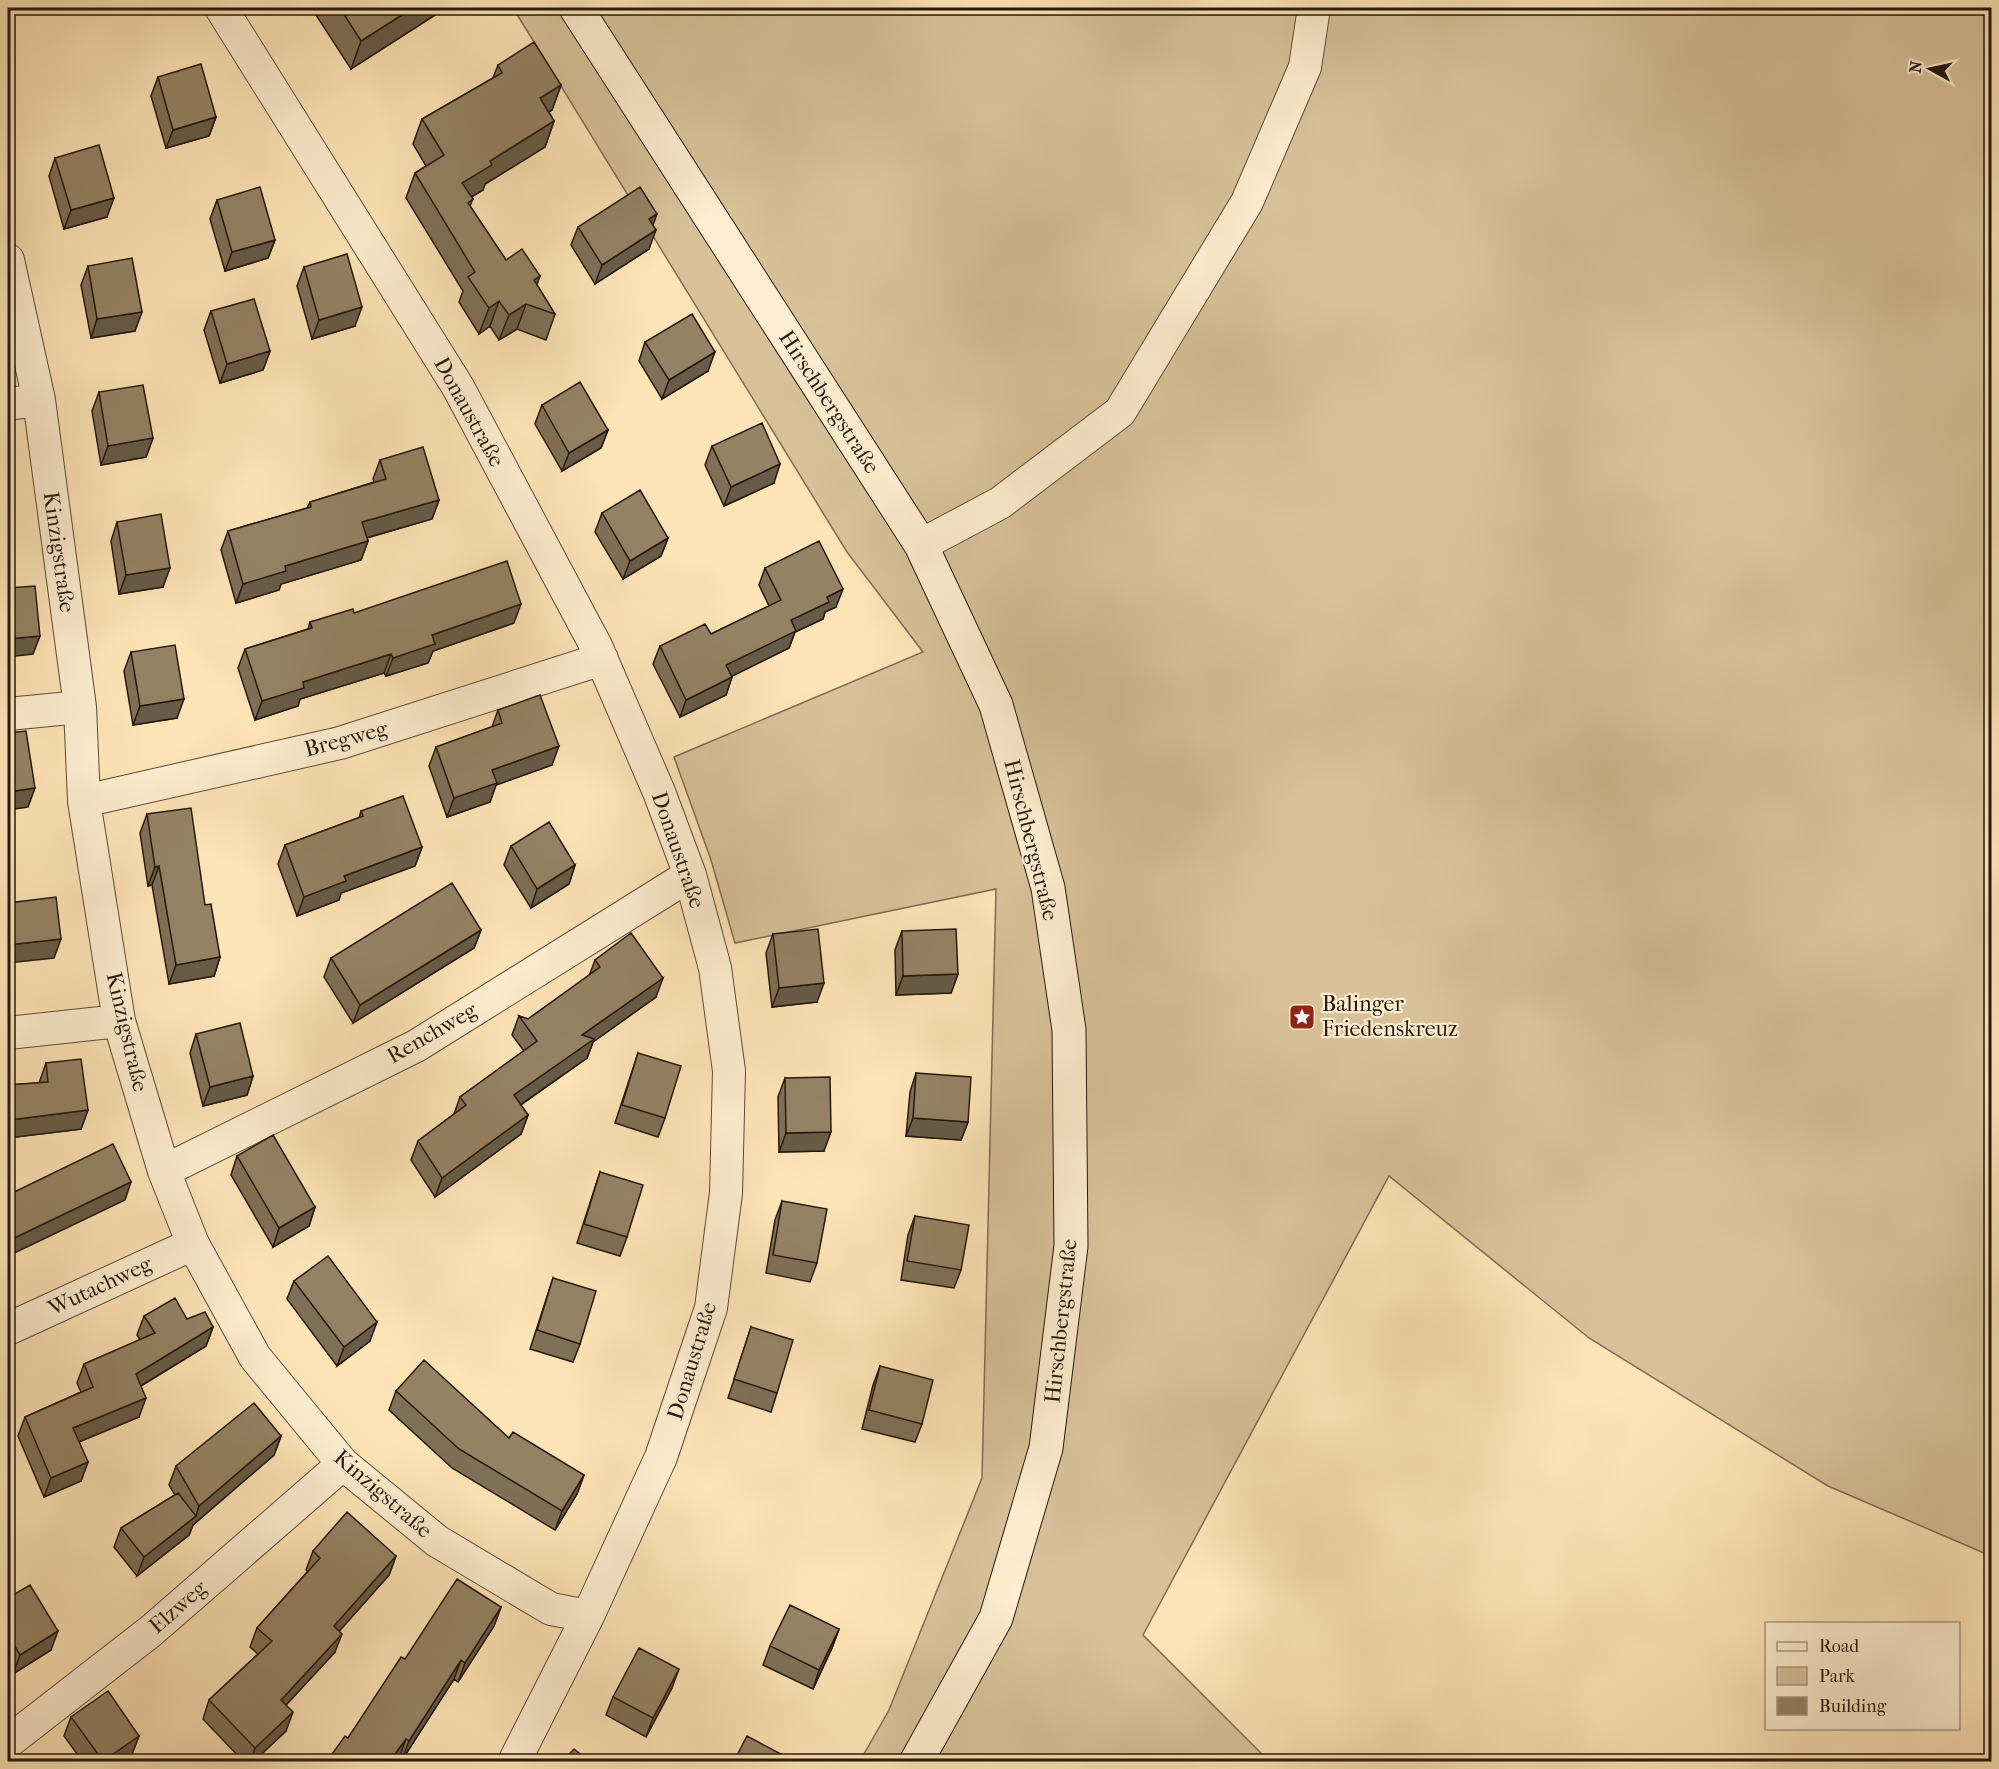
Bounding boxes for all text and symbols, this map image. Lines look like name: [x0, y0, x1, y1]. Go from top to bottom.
north arrow: [1900, 39, 1960, 99]
text: N: [1905, 59, 1926, 74]
street label: Hirschbergstraße: [773, 326, 885, 478]
street label: Donaustraße: [428, 353, 510, 472]
street label: Kinzigstraße: [38, 490, 80, 614]
street label: Bregweg: [301, 715, 391, 763]
street label: Hirschbergstraße: [998, 757, 1064, 923]
street label: Donaustraße: [646, 788, 710, 912]
street label: Kinzigstraße: [101, 970, 153, 1094]
place label: Balinger Friedenskreuz: [1322, 991, 1458, 1042]
street label: Renchweg: [382, 997, 482, 1069]
place icon: Balinger Friedenskreuz: [1287, 1002, 1317, 1032]
street label: Hirschbergstraße: [1039, 1237, 1083, 1404]
street label: Wutachweg: [43, 1251, 156, 1322]
street label: Donaustraße: [662, 1299, 722, 1423]
street label: Kinzigstraße: [329, 1444, 438, 1544]
street label: Elzweg: [144, 1575, 212, 1639]
legend: [1765, 1622, 1960, 1730]
text: Road: [1819, 1636, 1859, 1657]
text: Park: [1819, 1666, 1856, 1687]
text: Building: [1819, 1696, 1887, 1717]

